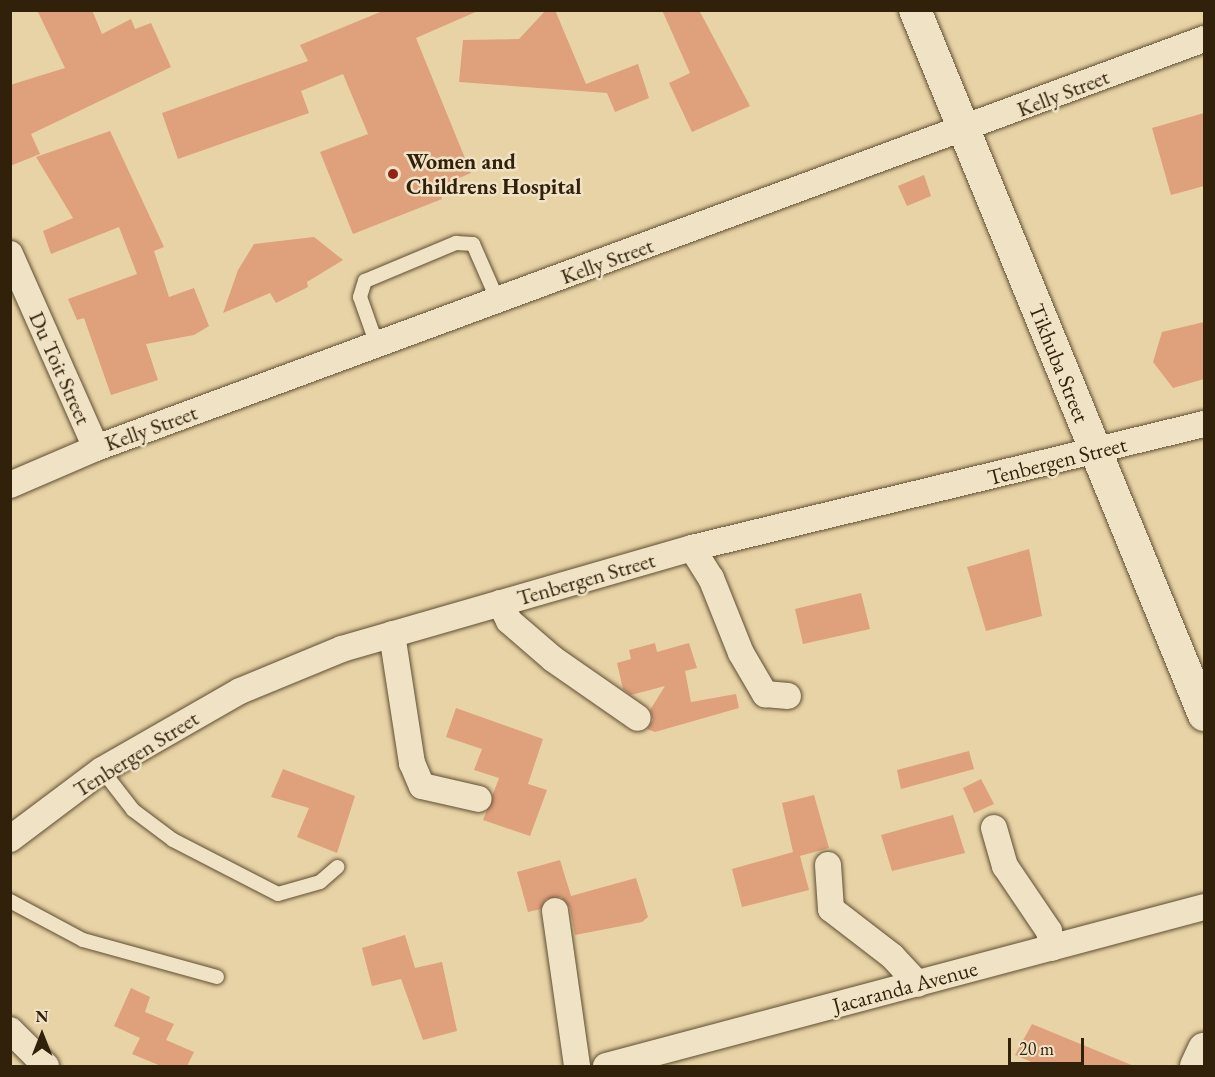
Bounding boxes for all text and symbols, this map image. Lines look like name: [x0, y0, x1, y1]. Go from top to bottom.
street label: Kelly Street: [1013, 63, 1113, 123]
place label: Women and Childrens Hospital: [406, 148, 581, 200]
marker: Women and Childrens Hospital: [384, 165, 402, 183]
street label: Kelly Street: [557, 232, 657, 290]
street label: Tikhuba Street: [1023, 300, 1095, 426]
street label: Du Toit Street: [23, 307, 97, 429]
street label: Kelly Street: [101, 399, 201, 457]
street label: Tenbergen Street: [985, 431, 1129, 491]
street label: Tenbergen Street: [514, 547, 658, 611]
street label: Tenbergen Street: [69, 705, 203, 803]
street label: Jacaranda Avenue: [830, 955, 980, 1019]
north arrow: [12, 1005, 72, 1065]
text: N: [36, 1006, 48, 1027]
scale bar: [1011, 1026, 1088, 1064]
text: 20 m: [1019, 1037, 1054, 1060]

